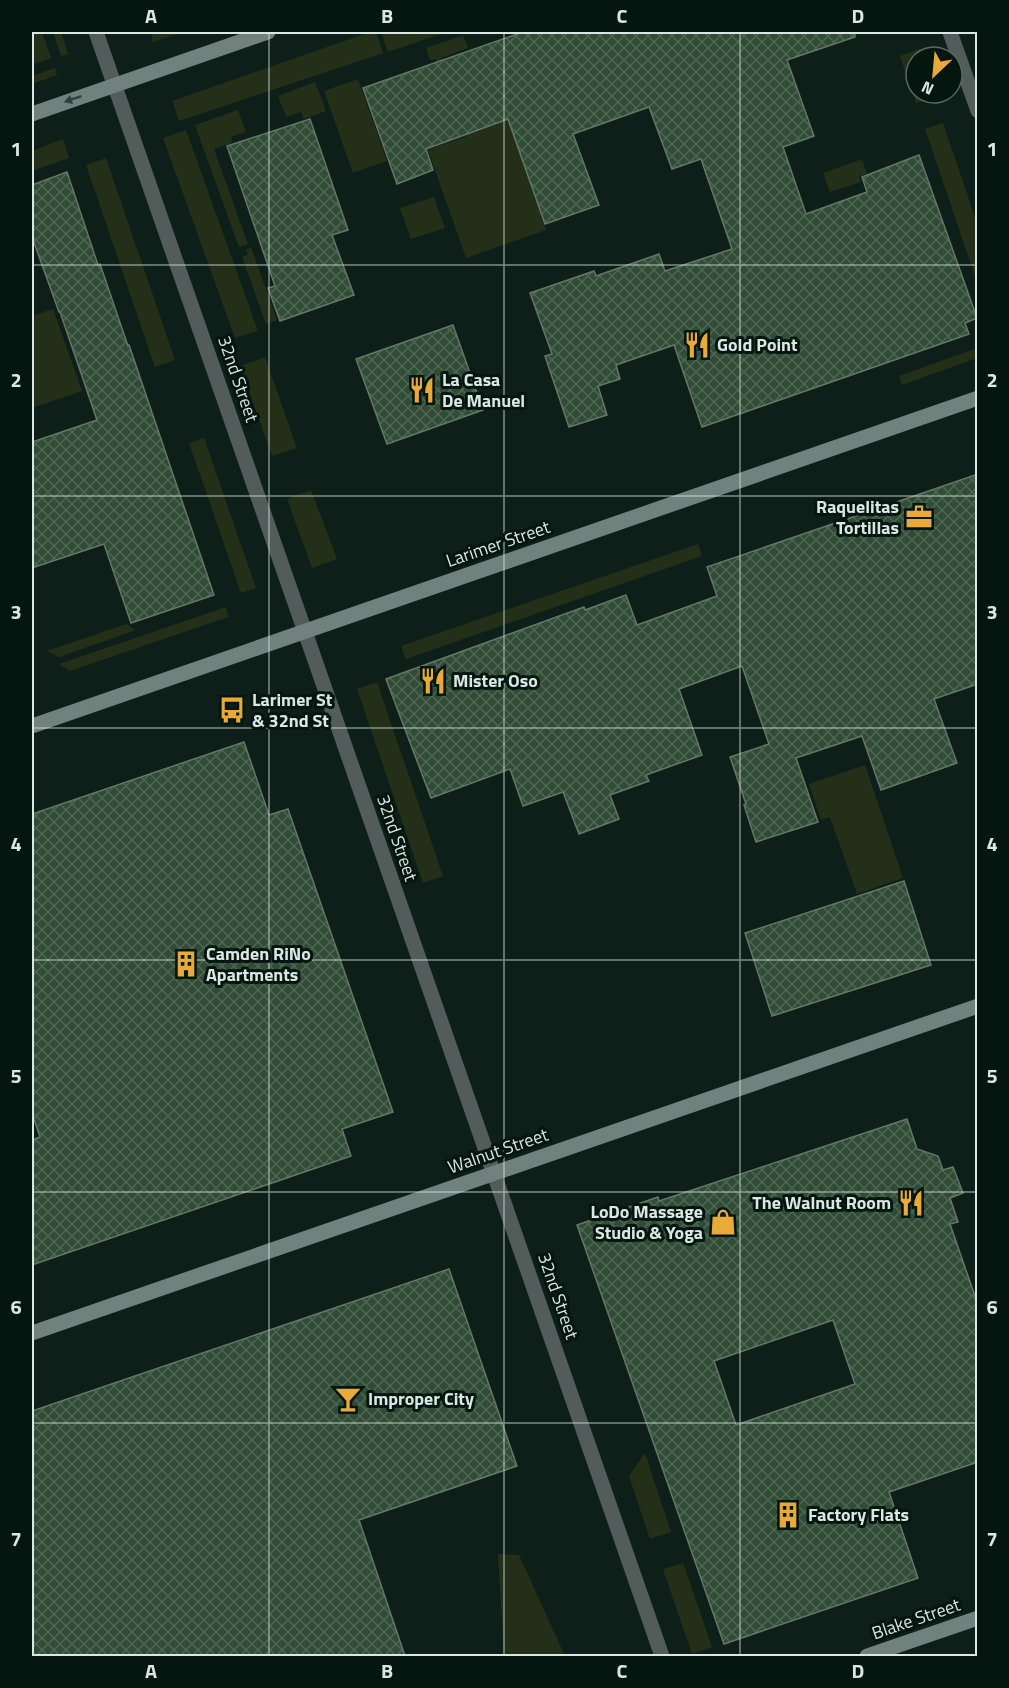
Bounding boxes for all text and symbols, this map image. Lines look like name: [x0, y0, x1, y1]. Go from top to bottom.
text: A: [145, 0, 157, 31]
text: B: [381, 0, 393, 31]
text: C: [617, 0, 628, 31]
text: D: [852, 0, 864, 31]
north arrow: [904, 45, 964, 105]
text: N: [917, 75, 938, 102]
one-way arrow: [64, 95, 82, 105]
text: 1: [10, 133, 22, 164]
text: 1: [986, 133, 998, 164]
restaurant icon: Gold Point: [682, 330, 712, 360]
place label: Gold Point: [717, 331, 798, 358]
street label: 32nd Street: [211, 332, 266, 426]
text: 2: [10, 364, 22, 395]
text: 2: [986, 364, 998, 395]
place label: La Casa De Manuel: [442, 366, 525, 414]
restaurant icon: La Casa De Manuel: [407, 375, 437, 405]
place label: Raquelitas Tortillas: [816, 493, 899, 541]
office icon: Raquelitas Tortillas: [904, 502, 934, 532]
street label: Larimer Street: [442, 513, 554, 574]
text: 3: [10, 596, 22, 627]
text: 3: [986, 596, 998, 627]
restaurant icon: Mister Oso: [418, 666, 448, 696]
place label: Mister Oso: [453, 667, 538, 694]
place label: Larimer St & 32nd St: [252, 686, 333, 734]
bus stop icon: Larimer St & 32nd St: [217, 695, 247, 725]
street label: 32nd Street: [370, 791, 425, 885]
text: 4: [10, 828, 22, 859]
text: 4: [986, 828, 998, 859]
place label: Camden RiNo Apartments: [206, 940, 311, 988]
building icon: Camden RiNo Apartments: [171, 949, 201, 979]
text: 5: [10, 1060, 22, 1091]
text: 5: [986, 1060, 998, 1091]
street label: Walnut Street: [444, 1120, 552, 1180]
restaurant icon: The Walnut Room: [896, 1188, 926, 1218]
place label: The Walnut Room: [752, 1189, 891, 1216]
place label: LoDo Massage Studio & Yoga: [590, 1198, 703, 1246]
shop icon: LoDo Massage Studio & Yoga: [708, 1207, 738, 1237]
street label: 32nd Street: [531, 1249, 586, 1343]
text: 6: [10, 1291, 22, 1322]
text: 6: [986, 1291, 998, 1322]
bar icon: Improper City: [333, 1384, 363, 1414]
place label: Improper City: [368, 1385, 474, 1412]
building icon: Factory Flats: [773, 1500, 803, 1530]
place label: Factory Flats: [808, 1501, 909, 1528]
text: 7: [10, 1523, 22, 1554]
text: 7: [986, 1523, 998, 1554]
street label: Blake Street: [868, 1591, 964, 1646]
text: A: [145, 1655, 157, 1686]
text: B: [381, 1655, 393, 1686]
text: C: [617, 1655, 628, 1686]
text: D: [852, 1655, 864, 1686]

